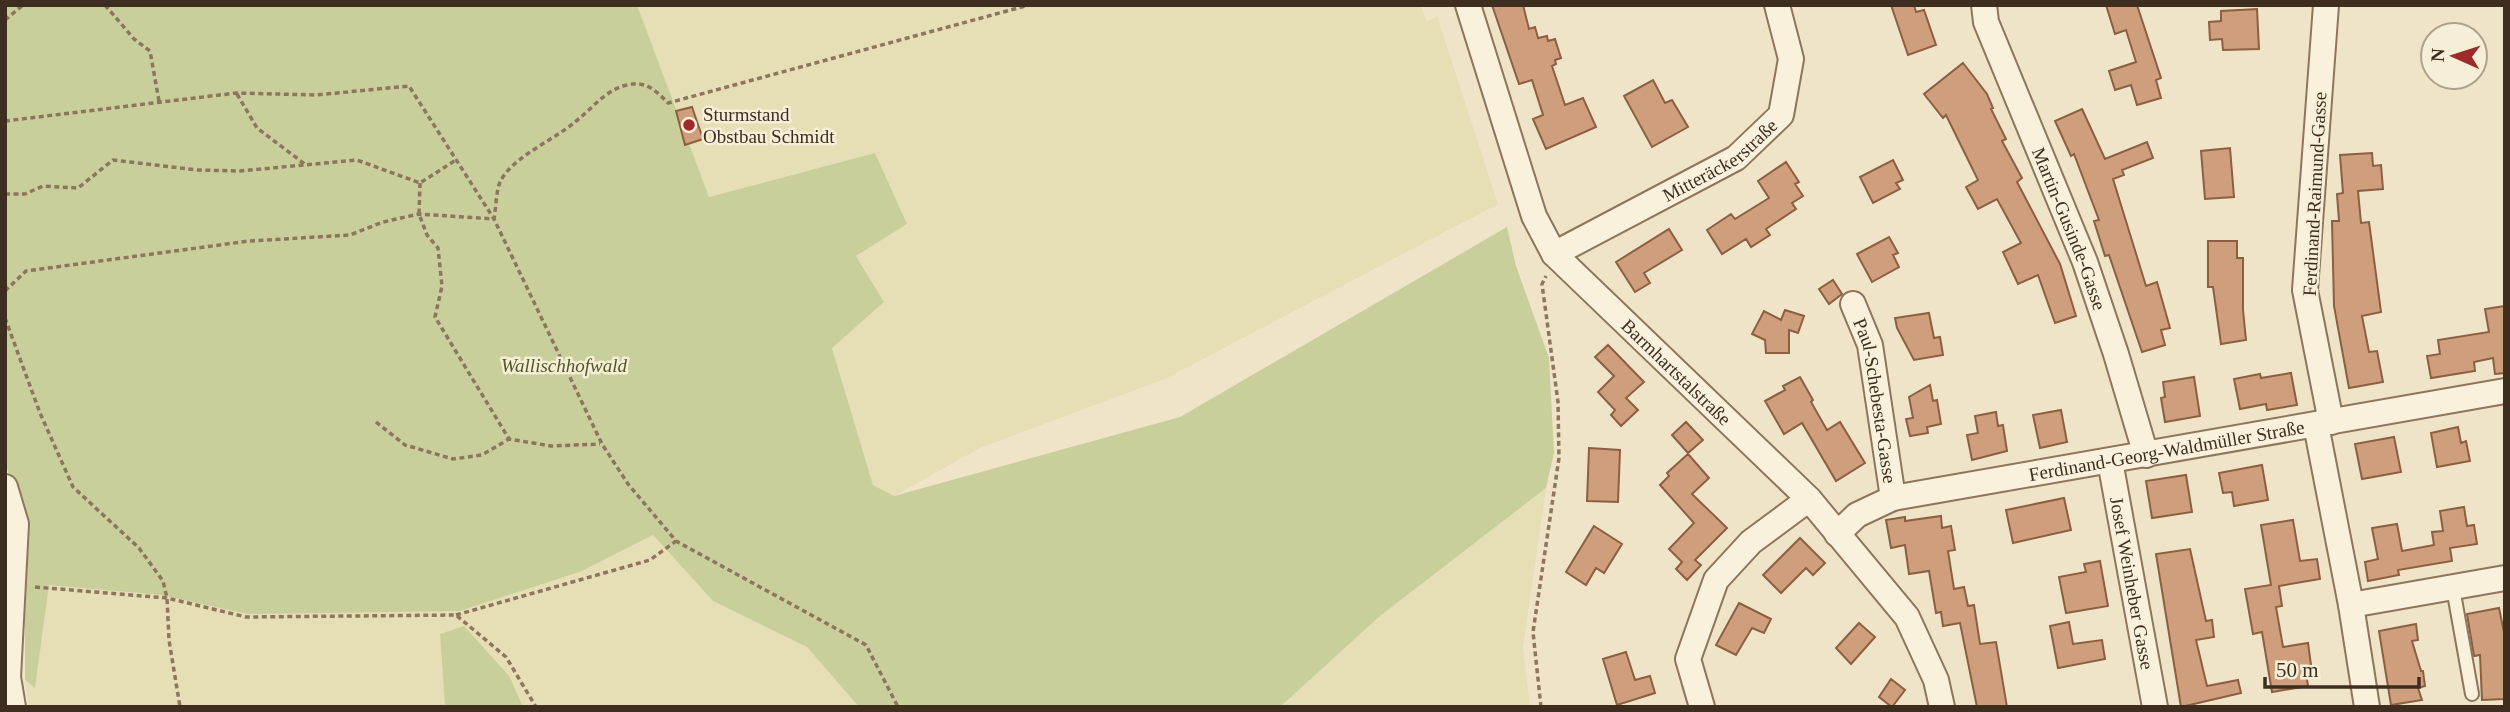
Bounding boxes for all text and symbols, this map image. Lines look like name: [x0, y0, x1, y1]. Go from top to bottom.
north arrow: [2419, 21, 2489, 91]
text: N: [2427, 47, 2448, 63]
street label: Ferdinand-Raimund-Gasse: [2299, 91, 2330, 297]
place label: Sturmstand Obstbau Schmidt: [703, 104, 835, 147]
street label: Mitteräckerstraße: [1659, 115, 1781, 206]
marker: Sturmstand Obstbau Schmidt: [681, 117, 697, 133]
street label: Martin-Gusinde-Gasse: [2028, 144, 2110, 313]
street label: Barmhartstalstraße: [1617, 315, 1735, 429]
street label: Paul-Schebesta-Gasse: [1849, 315, 1901, 485]
park label: Wallischhofwald: [501, 355, 627, 376]
street label: Ferdinand-Georg-Waldmüller Straße: [2027, 416, 2306, 485]
street label: Josef Weinheber Gasse: [2106, 495, 2158, 671]
scale bar: [2265, 646, 2419, 690]
text: 50 m: [2276, 658, 2319, 682]

